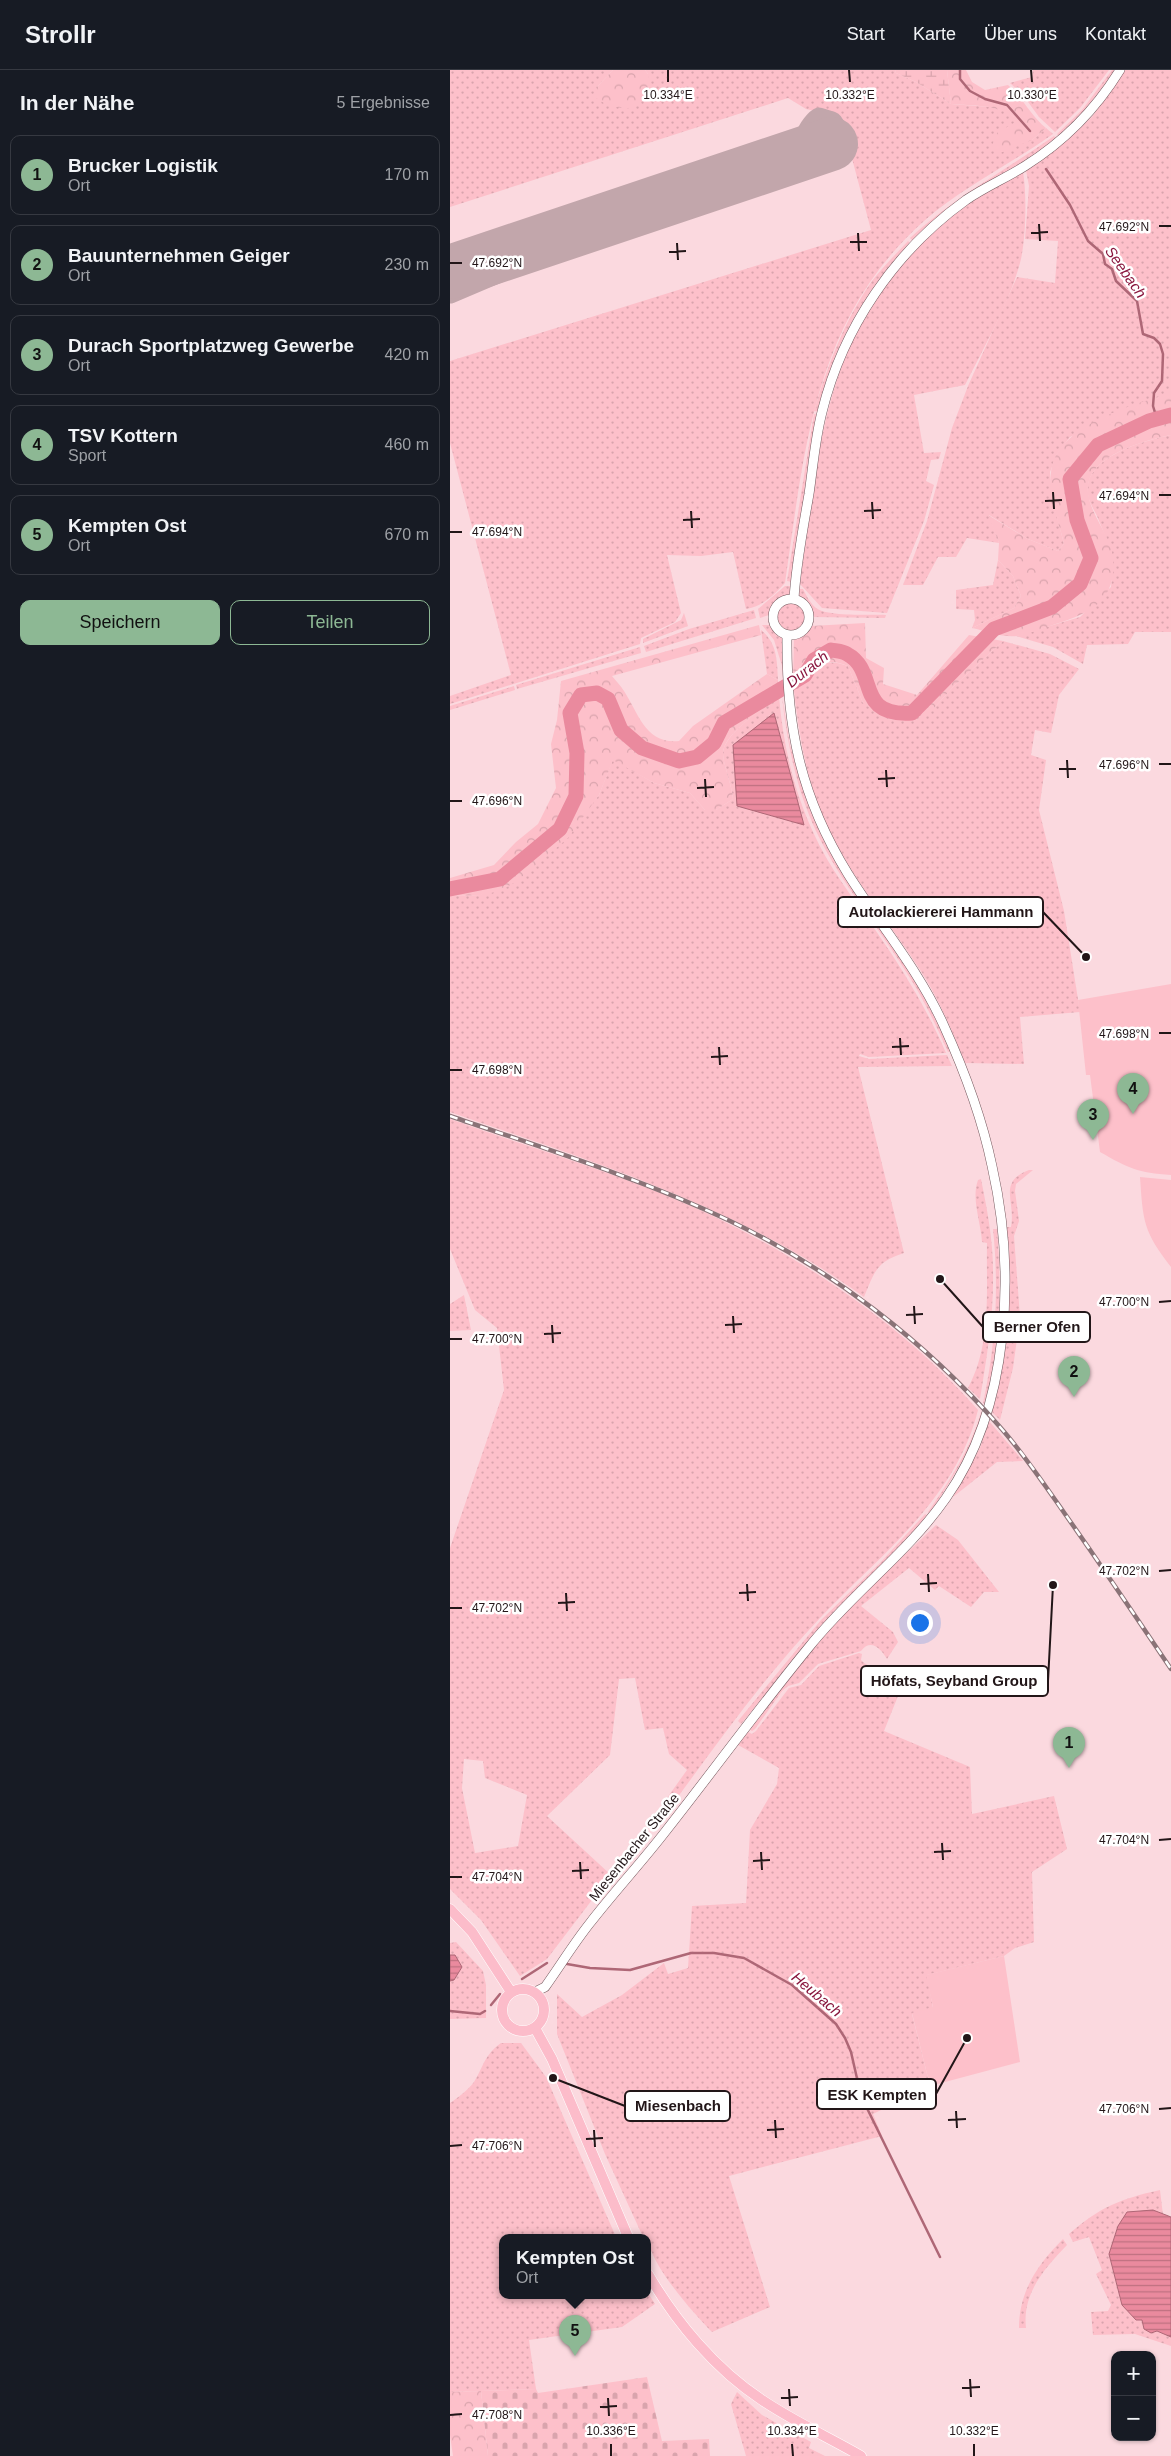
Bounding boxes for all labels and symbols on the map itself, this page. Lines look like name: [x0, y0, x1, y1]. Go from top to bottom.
text: 10.334°E: [643, 88, 693, 102]
text: 10.332°E: [825, 88, 875, 102]
text: 10.330°E: [1007, 88, 1057, 102]
text: 47.692°N: [1099, 220, 1149, 234]
water label: Seebach: [1102, 243, 1150, 301]
text: 47.692°N: [472, 256, 522, 270]
text: 47.694°N: [1099, 489, 1149, 503]
text: 47.694°N: [472, 525, 522, 539]
water label: Durach: [783, 647, 831, 691]
text: 47.696°N: [1099, 758, 1149, 772]
text: 47.696°N: [472, 794, 522, 808]
callout: Autolackiererei Hammann: [838, 897, 1043, 927]
text: Autolackiererei Hammann: [848, 903, 1034, 920]
text: 47.698°N: [1099, 1027, 1149, 1041]
text: 47.698°N: [472, 1063, 522, 1077]
pin: 4: [1117, 1073, 1149, 1114]
pin: 3: [1077, 1099, 1109, 1140]
text: 47.700°N: [1099, 1295, 1149, 1309]
callout: Berner Ofen: [983, 1312, 1090, 1342]
text: Berner Ofen: [994, 1318, 1080, 1335]
text: 47.700°N: [472, 1332, 522, 1346]
pin: 2: [1058, 1356, 1090, 1397]
text: 47.702°N: [1099, 1564, 1149, 1578]
text: 47.702°N: [472, 1601, 522, 1615]
your location: [907, 1610, 933, 1636]
callout: Höfats, Seyband Group: [861, 1666, 1048, 1696]
text: Höfats, Seyband Group: [871, 1672, 1037, 1689]
pin: 1: [1053, 1727, 1085, 1768]
street label: Miesenbacher Straße: [586, 1790, 682, 1904]
text: 47.704°N: [1099, 1833, 1149, 1847]
text: 47.704°N: [472, 1870, 522, 1884]
water label: Heubach: [789, 1968, 845, 2020]
callout: ESK Kempten: [817, 2079, 936, 2109]
text: ESK Kempten: [827, 2086, 927, 2103]
callout: Miesenbach: [625, 2091, 730, 2121]
text: Miesenbach: [635, 2097, 721, 2114]
text: 47.706°N: [1099, 2102, 1149, 2116]
text: 47.706°N: [472, 2139, 522, 2153]
pin: 5: [559, 2315, 591, 2356]
text: 47.708°N: [472, 2408, 522, 2422]
text: 10.336°E: [586, 2424, 636, 2438]
text: 10.334°E: [767, 2424, 817, 2438]
text: 10.332°E: [949, 2424, 999, 2438]

